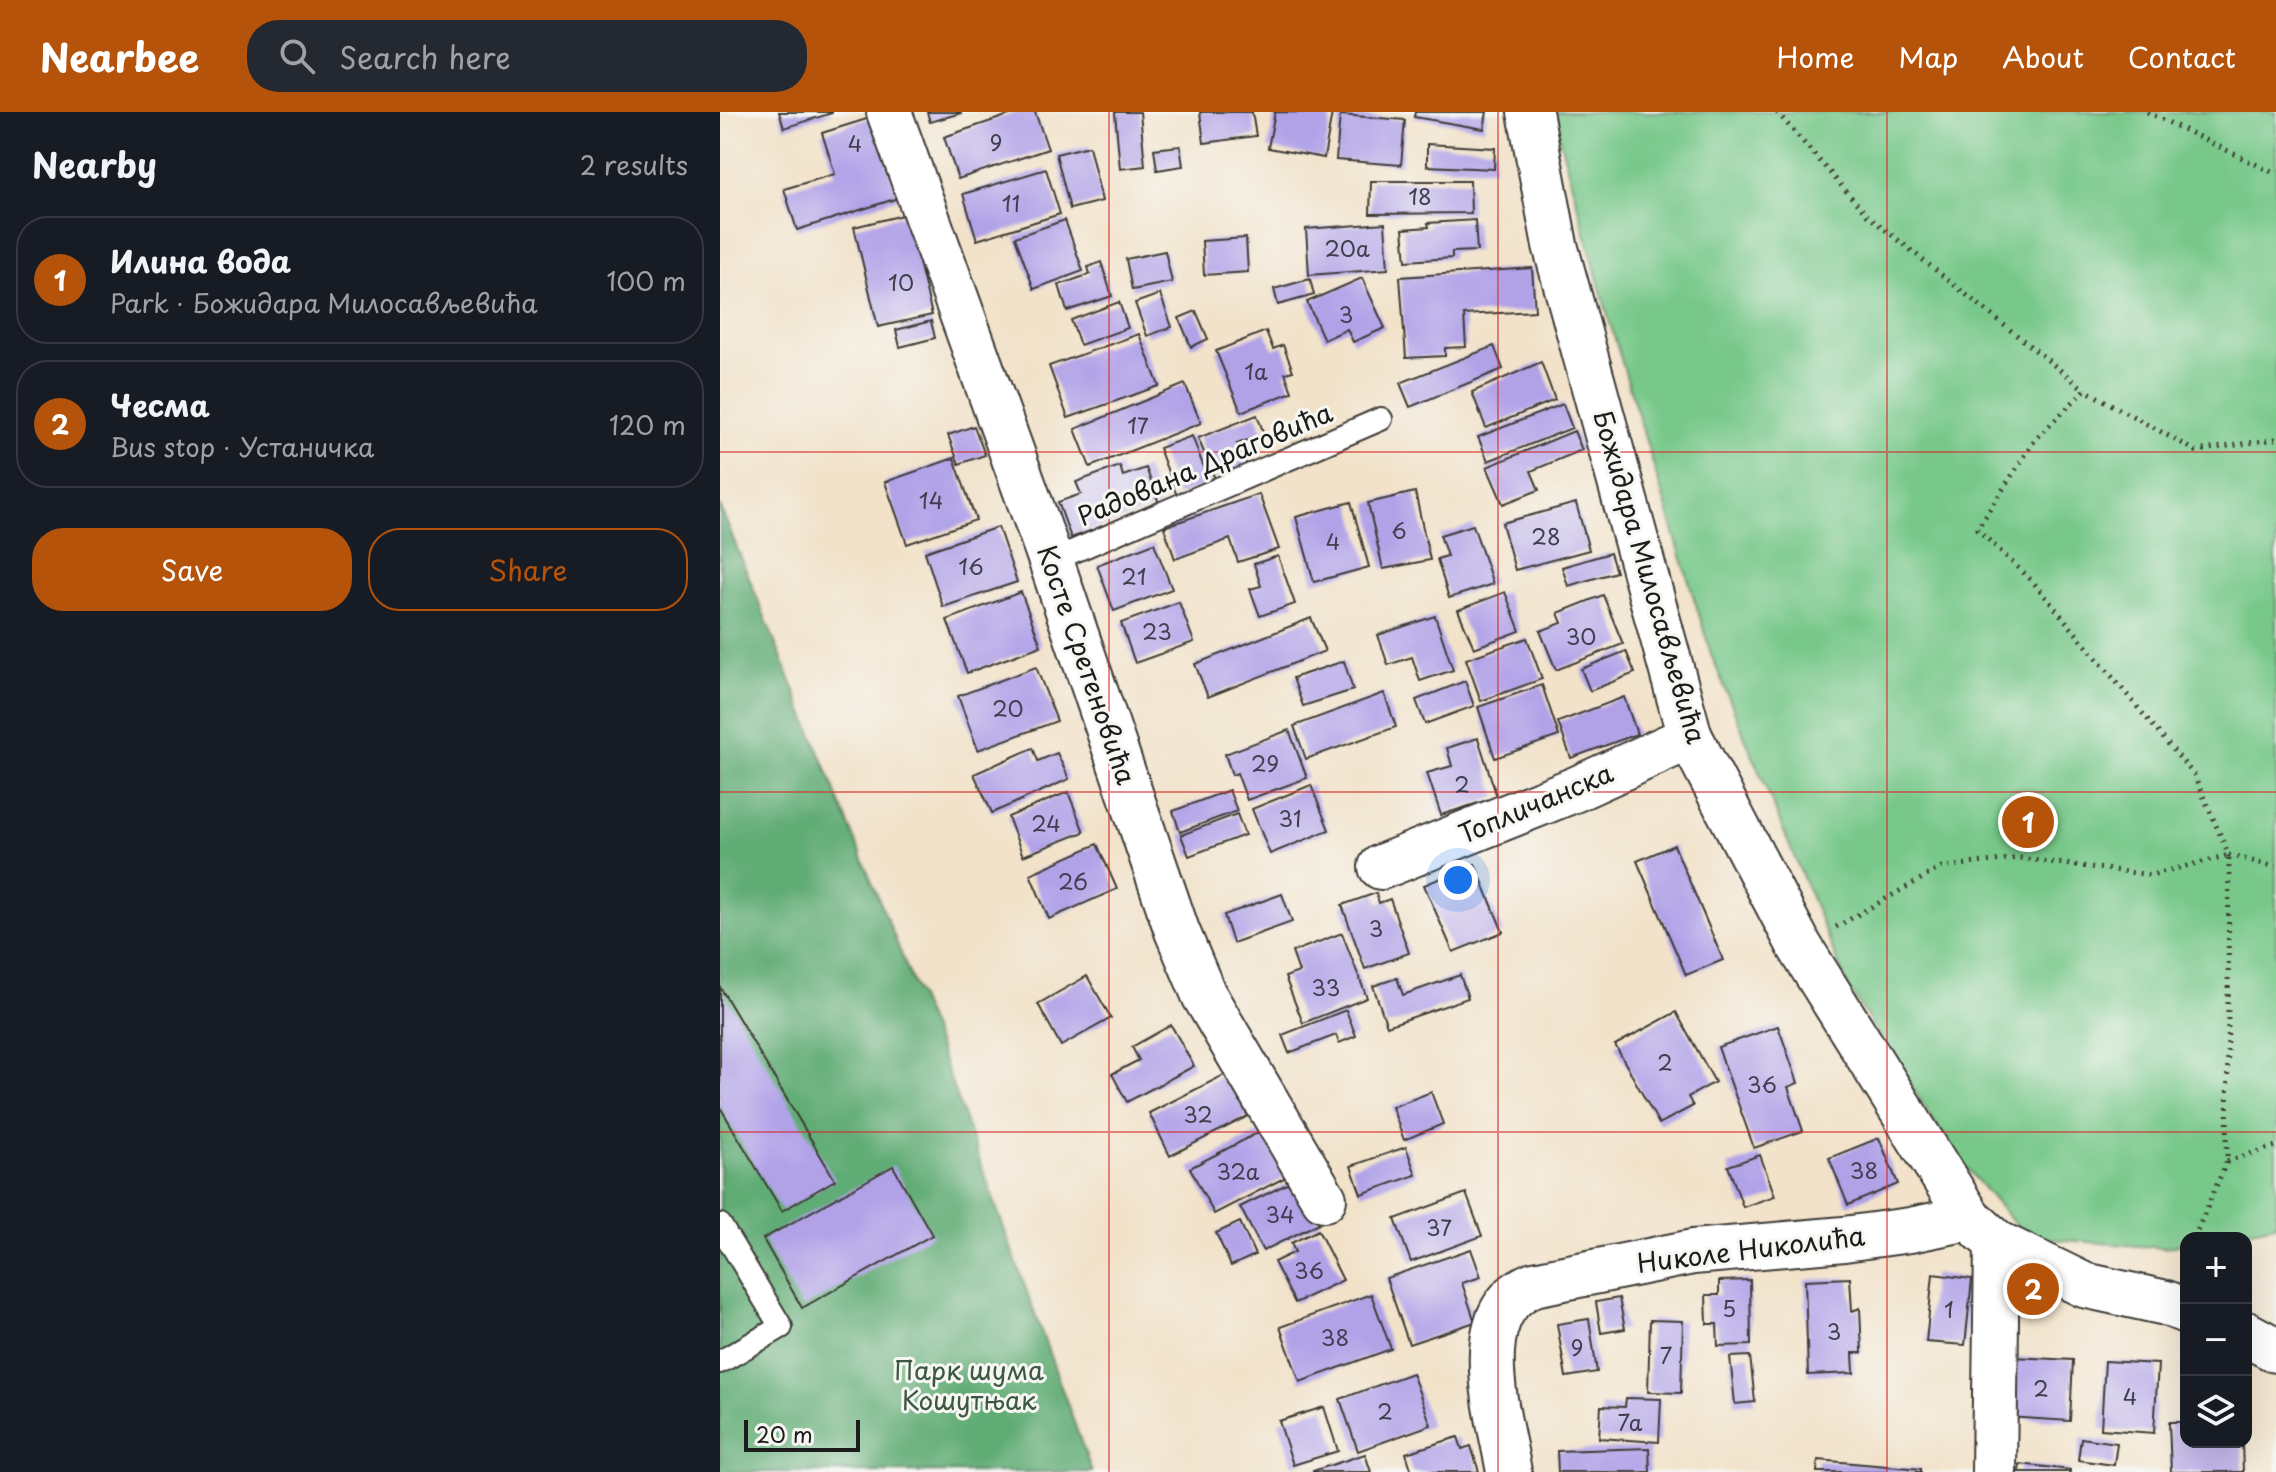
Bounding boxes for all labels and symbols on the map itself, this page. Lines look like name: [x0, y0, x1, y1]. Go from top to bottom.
house number: 9: [990, 125, 1002, 158]
house number: 4: [848, 126, 862, 159]
house number: 18: [1408, 179, 1432, 212]
house number: 11: [1002, 186, 1020, 219]
house number: 20a: [1324, 231, 1370, 264]
house number: 10: [888, 265, 914, 298]
house number: 3: [1339, 297, 1353, 330]
house number: 1a: [1244, 354, 1268, 387]
street label: Радована Драговића: [1071, 392, 1339, 535]
street label: Божидара Милосављевића: [1584, 405, 1717, 748]
house number: 17: [1127, 408, 1149, 441]
house number: 14: [919, 483, 943, 516]
house number: 6: [1391, 513, 1407, 546]
house number: 28: [1531, 519, 1561, 552]
house number: 4: [1326, 524, 1340, 557]
street label: Косте Сретеновића: [1028, 540, 1147, 790]
house number: 16: [958, 549, 984, 582]
house number: 21: [1121, 559, 1147, 592]
house number: 23: [1142, 614, 1172, 647]
house number: 30: [1566, 619, 1596, 652]
house number: 20: [992, 691, 1024, 724]
house number: 29: [1251, 746, 1279, 779]
street label: Топличанска: [1452, 752, 1619, 853]
house number: 2: [1454, 767, 1470, 800]
pin: 1: [2002, 792, 2054, 852]
house number: 31: [1278, 801, 1302, 834]
house number: 24: [1031, 806, 1061, 839]
your location: [1438, 860, 1478, 900]
house number: 26: [1058, 864, 1088, 897]
house number: 3: [1369, 911, 1383, 944]
house number: 33: [1312, 970, 1340, 1003]
house number: 2: [1657, 1045, 1673, 1078]
house number: 36: [1747, 1067, 1777, 1100]
house number: 32: [1183, 1097, 1213, 1130]
house number: 38: [1850, 1153, 1878, 1186]
house number: 32a: [1217, 1154, 1260, 1187]
house number: 34: [1265, 1197, 1295, 1230]
house number: 37: [1426, 1210, 1452, 1243]
street label: Николе Николића: [1635, 1215, 1867, 1282]
house number: 36: [1294, 1253, 1324, 1286]
pin: 2: [2007, 1259, 2059, 1319]
house number: 5: [1722, 1291, 1736, 1324]
house number: 1: [1944, 1292, 1954, 1325]
house number: 3: [1827, 1314, 1841, 1347]
house number: 38: [1321, 1320, 1349, 1353]
house number: 9: [1571, 1330, 1583, 1363]
house number: 7: [1660, 1338, 1672, 1371]
park label: Парк шума Кошутњак: [894, 1350, 1044, 1419]
house number: 2: [2033, 1371, 2049, 1404]
house number: 4: [2123, 1379, 2137, 1412]
house number: 2: [1377, 1394, 1393, 1427]
house number: 7a: [1617, 1405, 1643, 1438]
scale bar: [744, 1416, 860, 1452]

